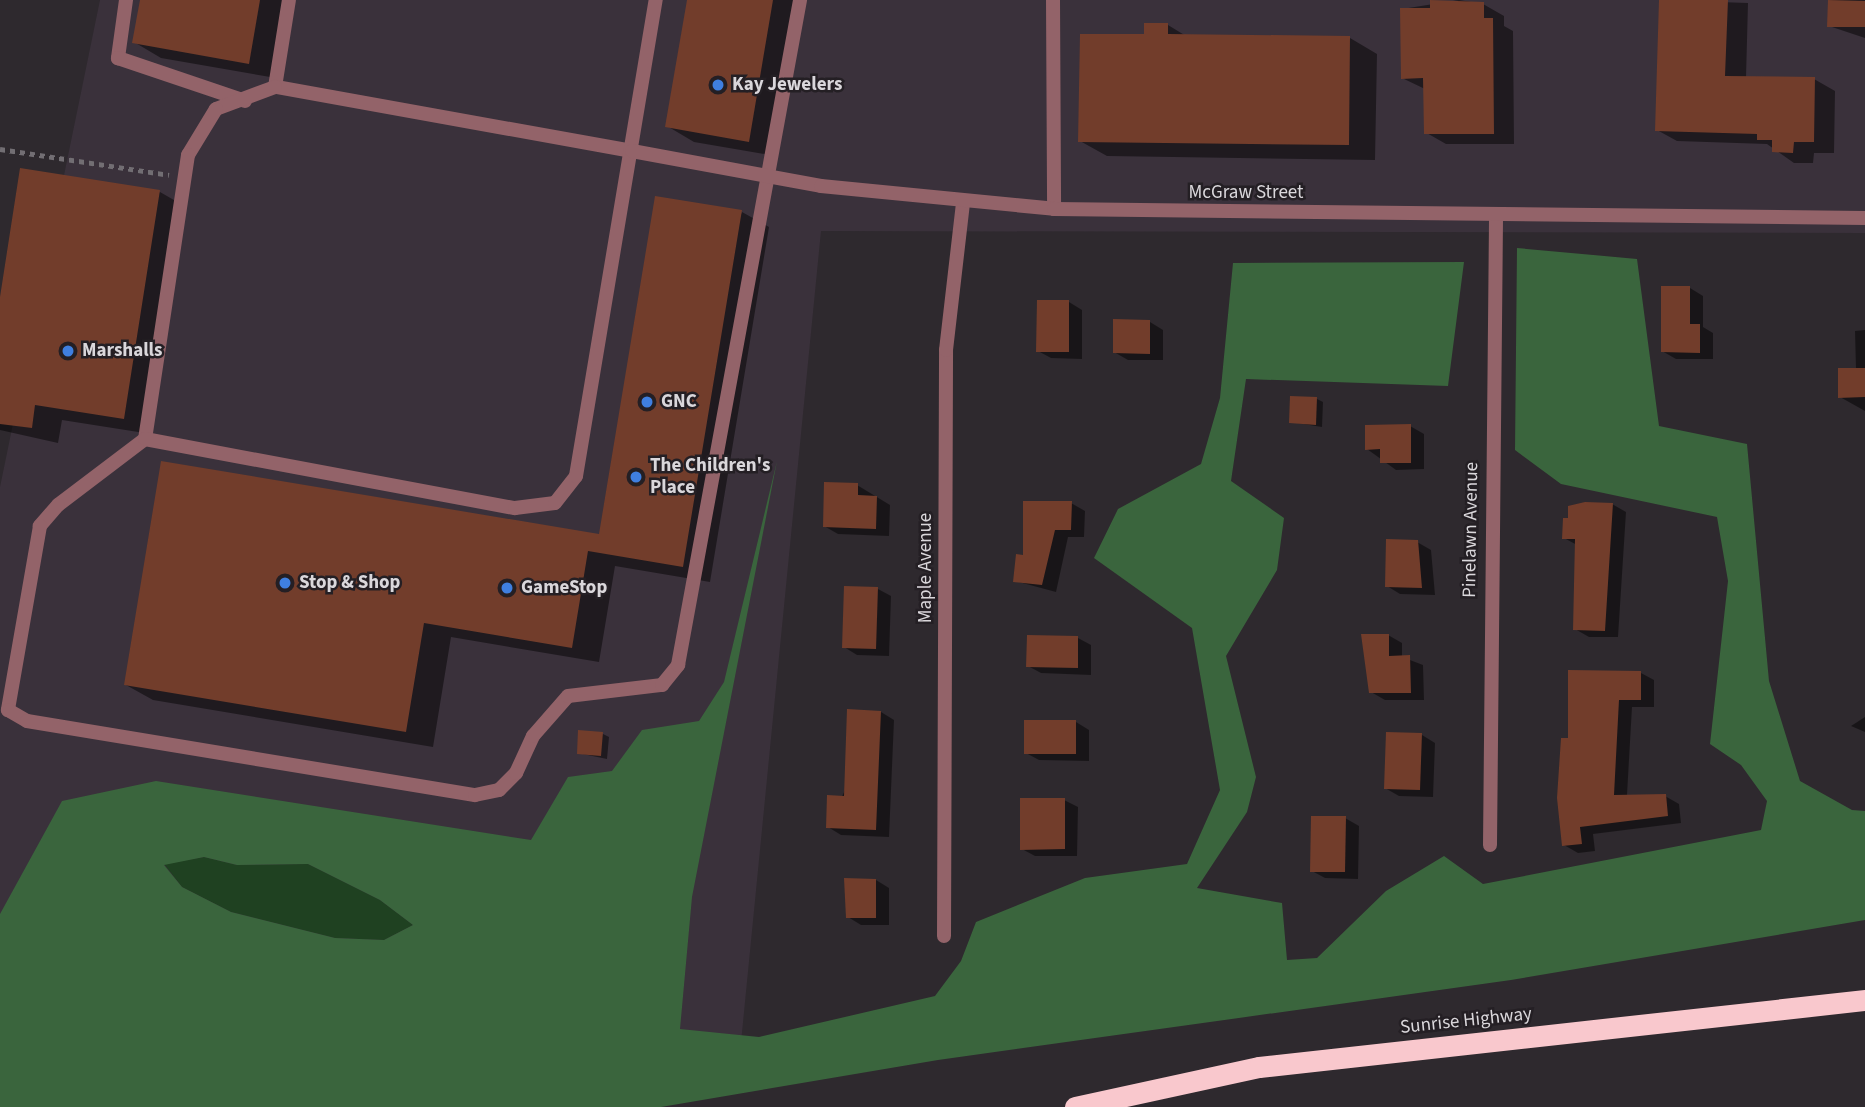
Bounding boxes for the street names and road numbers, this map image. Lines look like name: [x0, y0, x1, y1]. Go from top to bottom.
street label: McGraw Street: [1189, 182, 1303, 204]
street label: Pinelawn Avenue: [1458, 462, 1484, 598]
street label: Maple Avenue: [915, 513, 937, 623]
street label: Sunrise Highway: [1399, 1003, 1533, 1039]

